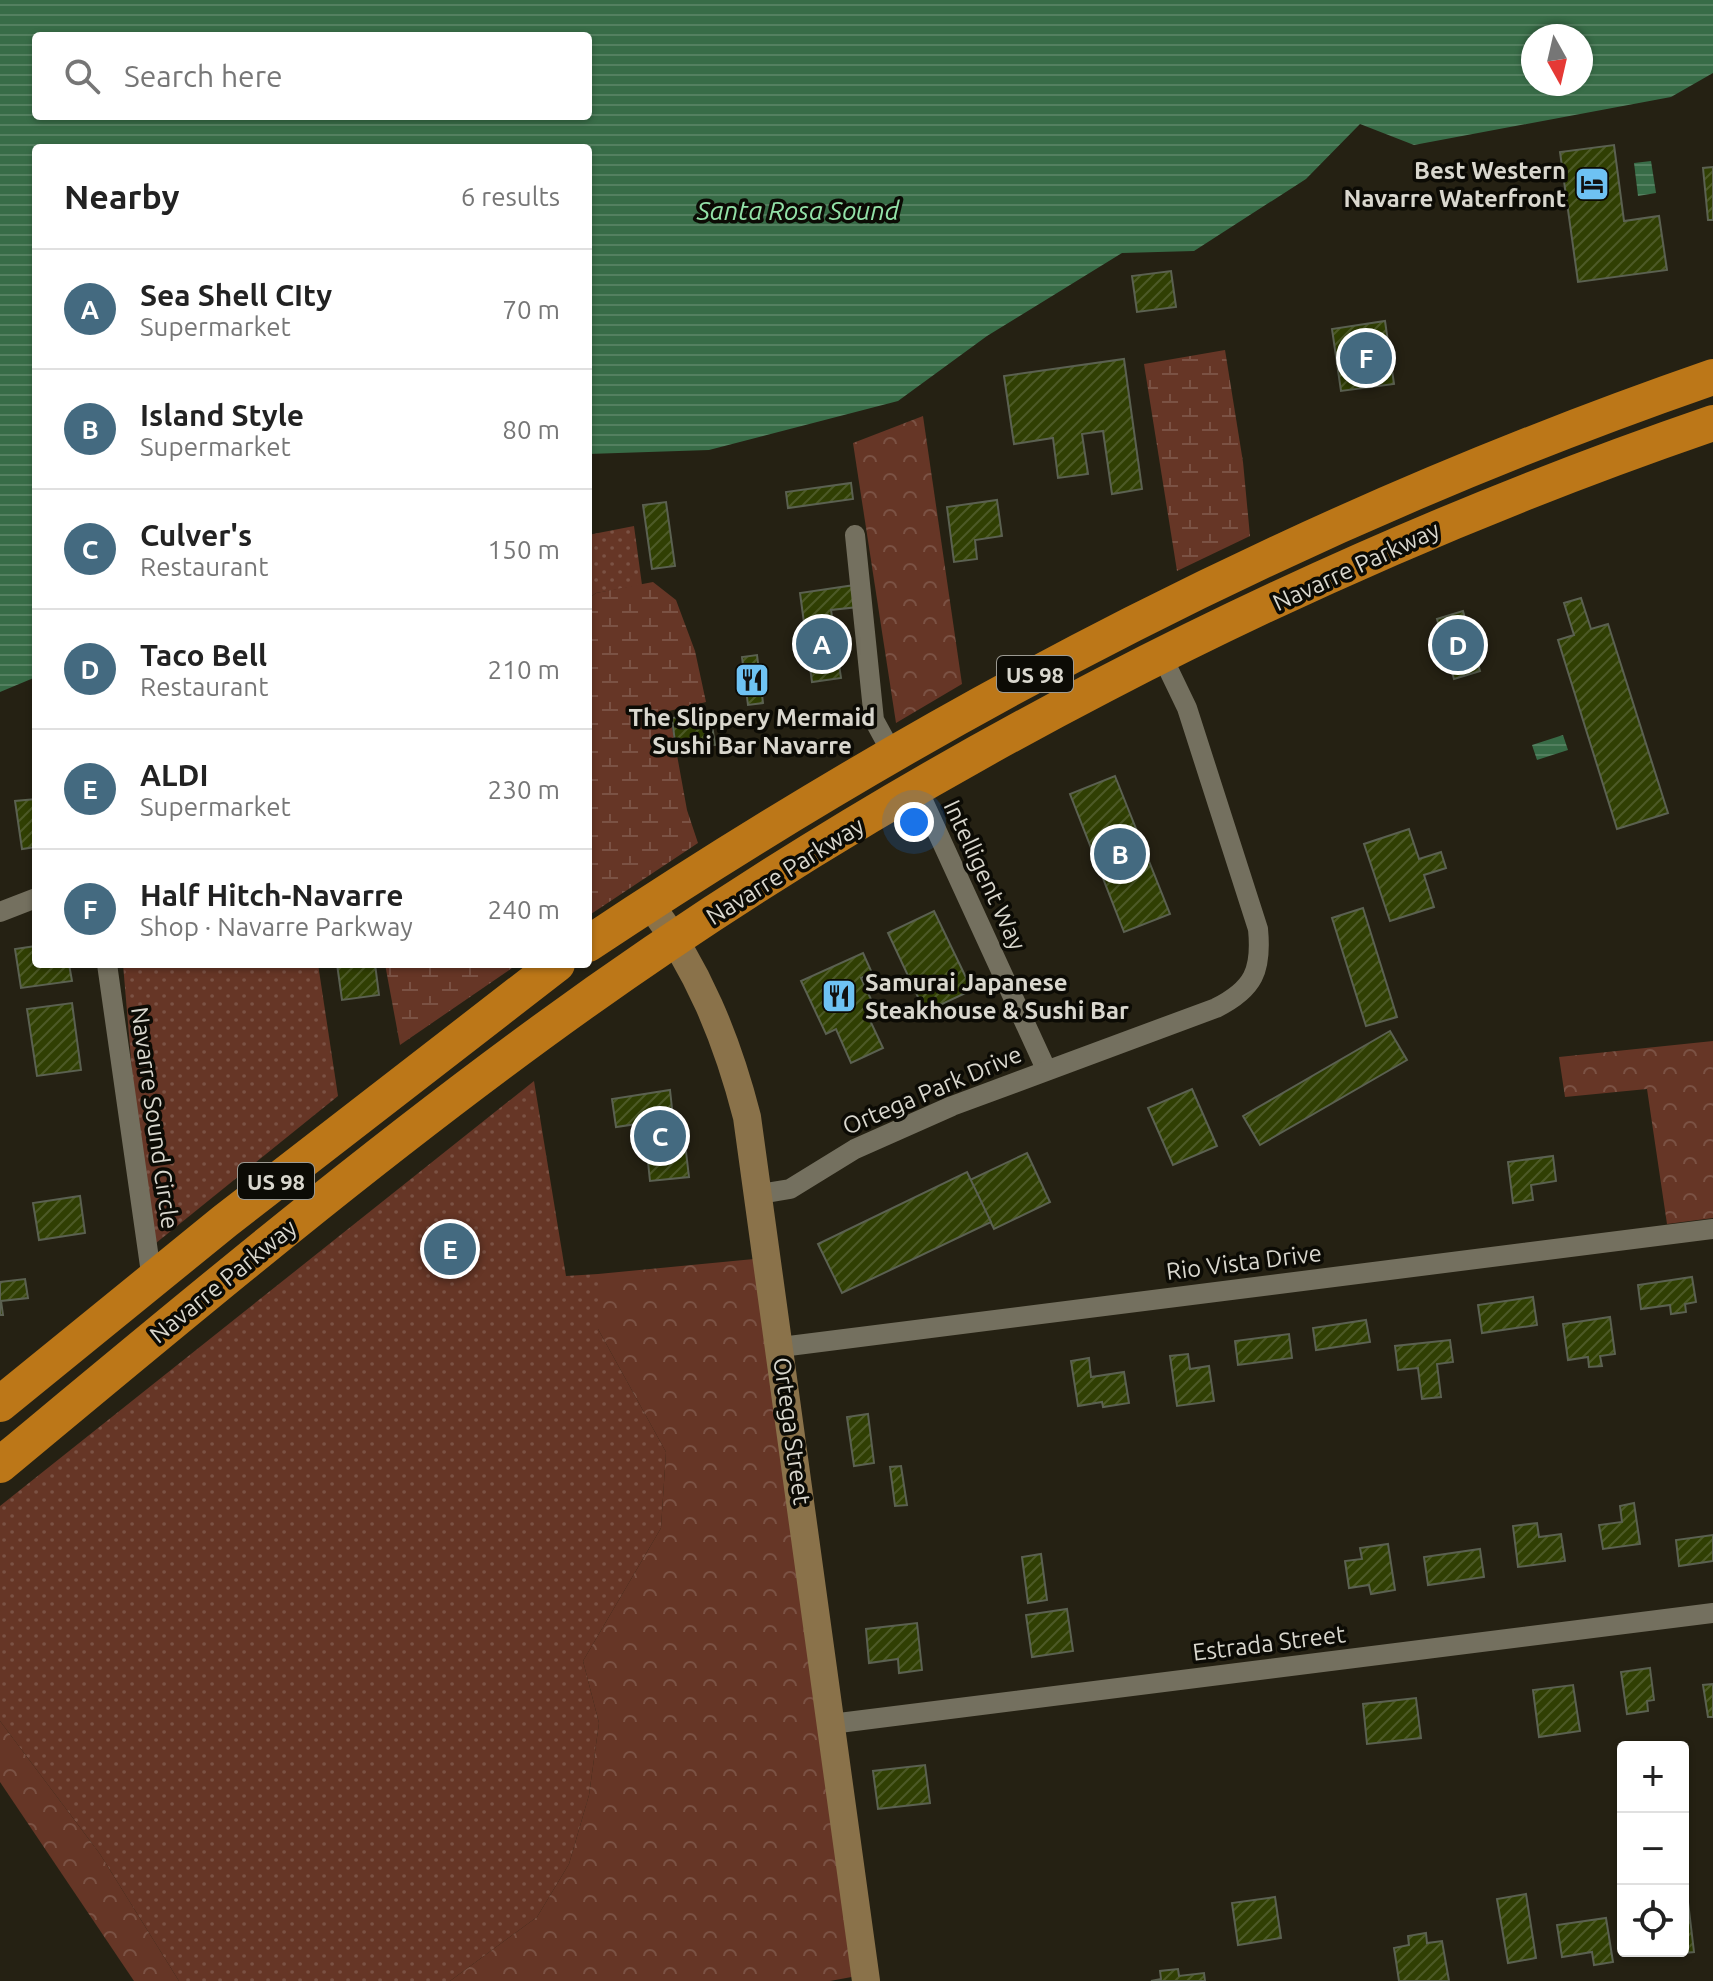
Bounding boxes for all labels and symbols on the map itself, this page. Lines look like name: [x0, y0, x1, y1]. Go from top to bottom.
north arrow: [1521, 24, 1593, 96]
place label: Best Western Navarre Waterfront: [1343, 157, 1566, 212]
hotel icon: Best Western Navarre Waterfront: [1573, 165, 1611, 203]
water label: Santa Rosa Sound: [696, 196, 901, 225]
pin: F: [1340, 328, 1392, 388]
street label: Navarre Parkway: [1268, 515, 1444, 616]
pin: A: [796, 614, 848, 674]
pin: D: [1432, 615, 1484, 675]
road number: US 98: [997, 656, 1073, 692]
restaurant icon: The Slippery Mermaid Sushi Bar Navarre: [733, 661, 771, 699]
place label: The Slippery Mermaid Sushi Bar Navarre: [629, 704, 875, 759]
street label: Intelligent Way: [938, 796, 1032, 955]
your location: [894, 802, 934, 842]
street label: Navarre Parkway: [701, 811, 869, 930]
pin: B: [1094, 824, 1146, 884]
place label: Samurai Japanese Steakhouse & Sushi Bar: [865, 969, 1129, 1024]
restaurant icon: Samurai Japanese Steakhouse & Sushi Bar: [820, 977, 858, 1015]
street label: Navarre Sound Circle: [126, 1005, 184, 1231]
street label: Ortega Park Drive: [838, 1040, 1026, 1140]
pin: C: [634, 1106, 686, 1166]
road number: US 98: [238, 1163, 314, 1199]
street label: Navarre Parkway: [144, 1213, 302, 1348]
pin: E: [424, 1219, 476, 1279]
street label: Rio Vista Drive: [1165, 1239, 1323, 1285]
street label: Ortega Street: [768, 1355, 816, 1507]
street label: Estrada Street: [1191, 1620, 1347, 1666]

